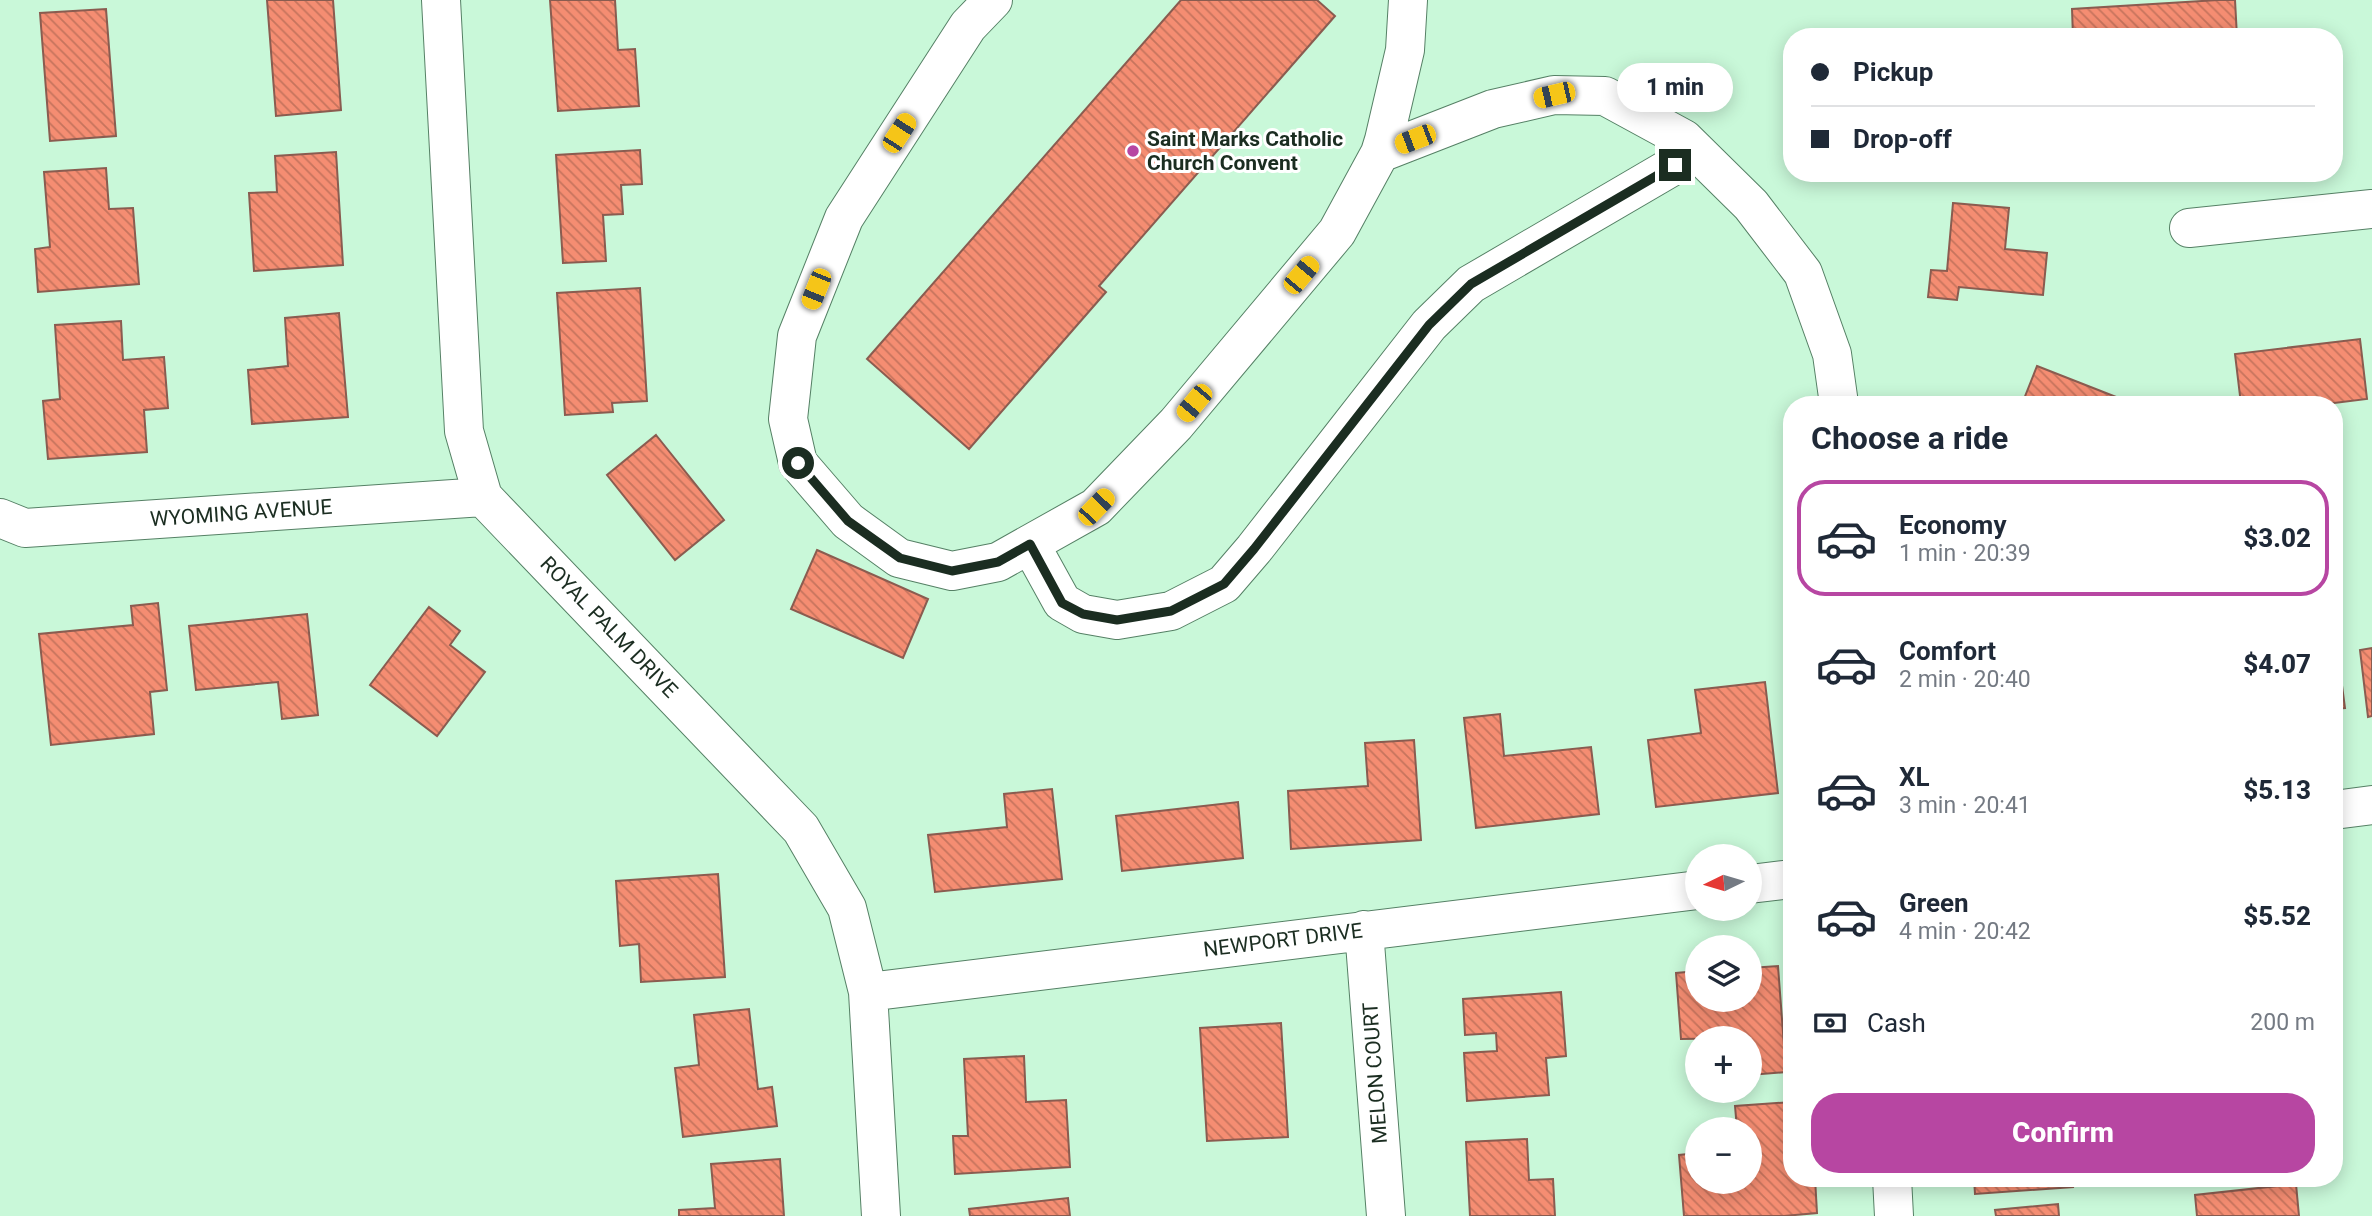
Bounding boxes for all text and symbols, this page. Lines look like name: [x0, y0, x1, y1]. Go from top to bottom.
text: Pickup: [1853, 57, 1933, 87]
callout: 1 min: [1617, 64, 1733, 113]
text: 1 min: [1646, 74, 1704, 101]
car: [1532, 80, 1577, 110]
car: [879, 110, 920, 156]
car: [1392, 122, 1439, 156]
text: Drop-off: [1853, 124, 1952, 154]
place label: Saint Marks Catholic Church Convent: [1147, 127, 1343, 175]
marker: Saint Marks Catholic Church Convent: [1125, 143, 1141, 159]
route end: [1659, 149, 1691, 181]
car: [1280, 252, 1323, 298]
car: [799, 266, 834, 312]
car: [1173, 380, 1216, 426]
text: Choose a ride: [1811, 419, 2008, 457]
route start: [782, 447, 814, 479]
car: [1074, 485, 1119, 529]
street label: WYOMING AVENUE: [149, 495, 333, 531]
icon: car: [1815, 507, 1878, 570]
text: Economy: [1899, 510, 2006, 540]
text: $3.02: [2243, 523, 2311, 553]
text: 1 min · 20:39: [1899, 540, 2031, 567]
street label: ROYAL PALM DRIVE: [535, 551, 683, 703]
icon: car: [1815, 633, 1878, 696]
text: Comfort: [1899, 636, 1996, 666]
text: $4.07: [2243, 649, 2311, 679]
text: 2 min · 20:40: [1899, 666, 2031, 693]
icon: car: [1815, 759, 1878, 822]
text: XL: [1899, 762, 1930, 792]
text: $5.13: [2243, 775, 2311, 805]
text: 3 min · 20:41: [1899, 792, 2031, 819]
north arrow: [1685, 844, 1762, 920]
map controls: [1685, 844, 1762, 1194]
icon: car: [1815, 885, 1878, 948]
text: Green: [1899, 888, 1969, 918]
text: $5.52: [2243, 901, 2311, 931]
street label: NEWPORT DRIVE: [1202, 918, 1364, 962]
text: 4 min · 20:42: [1899, 918, 2031, 945]
button: layers: [1685, 935, 1762, 1012]
street label: MELON COURT: [1358, 1001, 1392, 1145]
icon: cash: [1811, 1004, 1849, 1042]
text: Cash: [1867, 1008, 1926, 1038]
text: 200 m: [2250, 1009, 2315, 1036]
button: +: [1685, 1026, 1762, 1103]
button: Confirm: [1811, 1093, 2315, 1173]
button: −: [1685, 1117, 1762, 1194]

